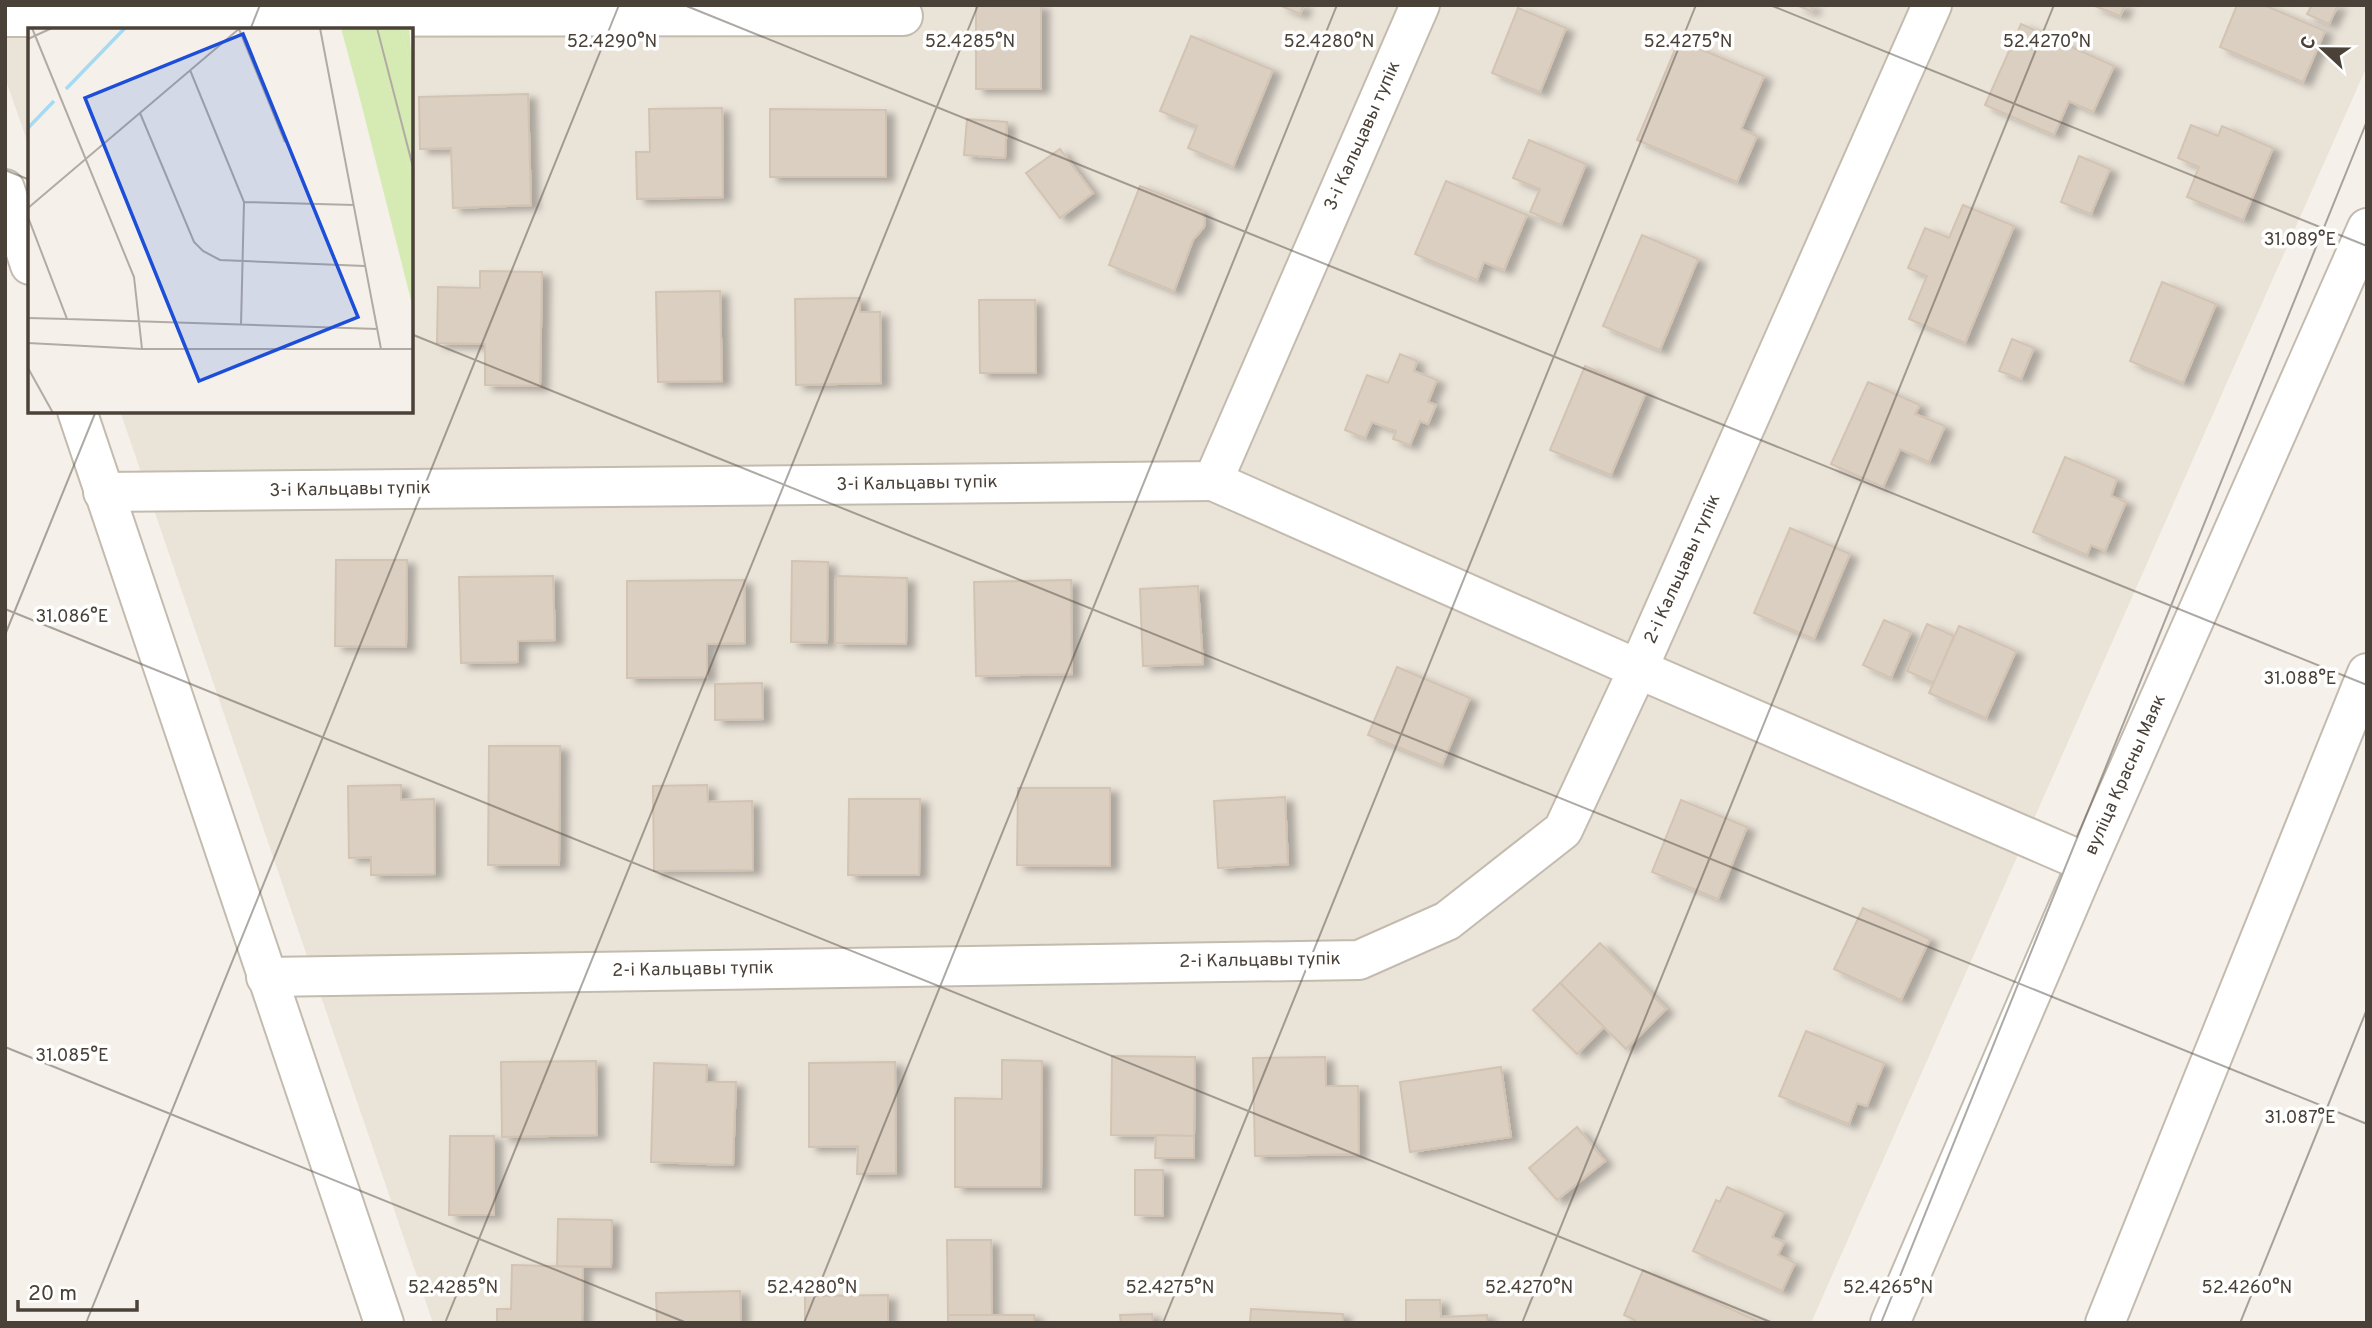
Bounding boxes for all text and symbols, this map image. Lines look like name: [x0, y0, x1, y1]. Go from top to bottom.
north arrow: [2288, 14, 2358, 84]
inset map: [28, 28, 413, 413]
text: 52.4290°N: [567, 31, 657, 54]
text: 52.4285°N: [925, 31, 1015, 54]
text: 52.4280°N: [1284, 31, 1374, 54]
text: 52.4275°N: [1644, 31, 1732, 54]
text: 52.4270°N: [2003, 31, 2091, 54]
text: С: [2296, 33, 2322, 54]
street label: 3-і Кальцавы тупік: [1320, 58, 1406, 214]
text: 31.089°E: [2264, 229, 2336, 252]
street label: 3-і Кальцавы тупік: [836, 471, 998, 497]
street label: 3-і Кальцавы тупік: [269, 477, 431, 503]
street label: 2-і Кальцавы тупік: [1640, 490, 1726, 648]
text: 31.086°E: [36, 606, 108, 629]
text: 31.088°E: [2263, 668, 2337, 691]
street label: вуліца Красны Маяк: [2080, 691, 2172, 859]
street label: 2-і Кальцавы тупік: [1179, 948, 1341, 974]
street label: 2-і Кальцавы тупік: [612, 957, 774, 983]
text: 31.085°E: [35, 1045, 109, 1068]
text: 31.087°E: [2264, 1107, 2336, 1130]
scale bar: [18, 1268, 136, 1312]
text: 52.4285°N: [408, 1277, 498, 1300]
text: 52.4280°N: [767, 1277, 857, 1300]
text: 52.4275°N: [1126, 1277, 1214, 1300]
text: 52.4270°N: [1485, 1277, 1573, 1300]
text: 52.4265°N: [1843, 1277, 1933, 1300]
text: 52.4260°N: [2202, 1277, 2292, 1300]
text: 20 m: [28, 1281, 77, 1308]

